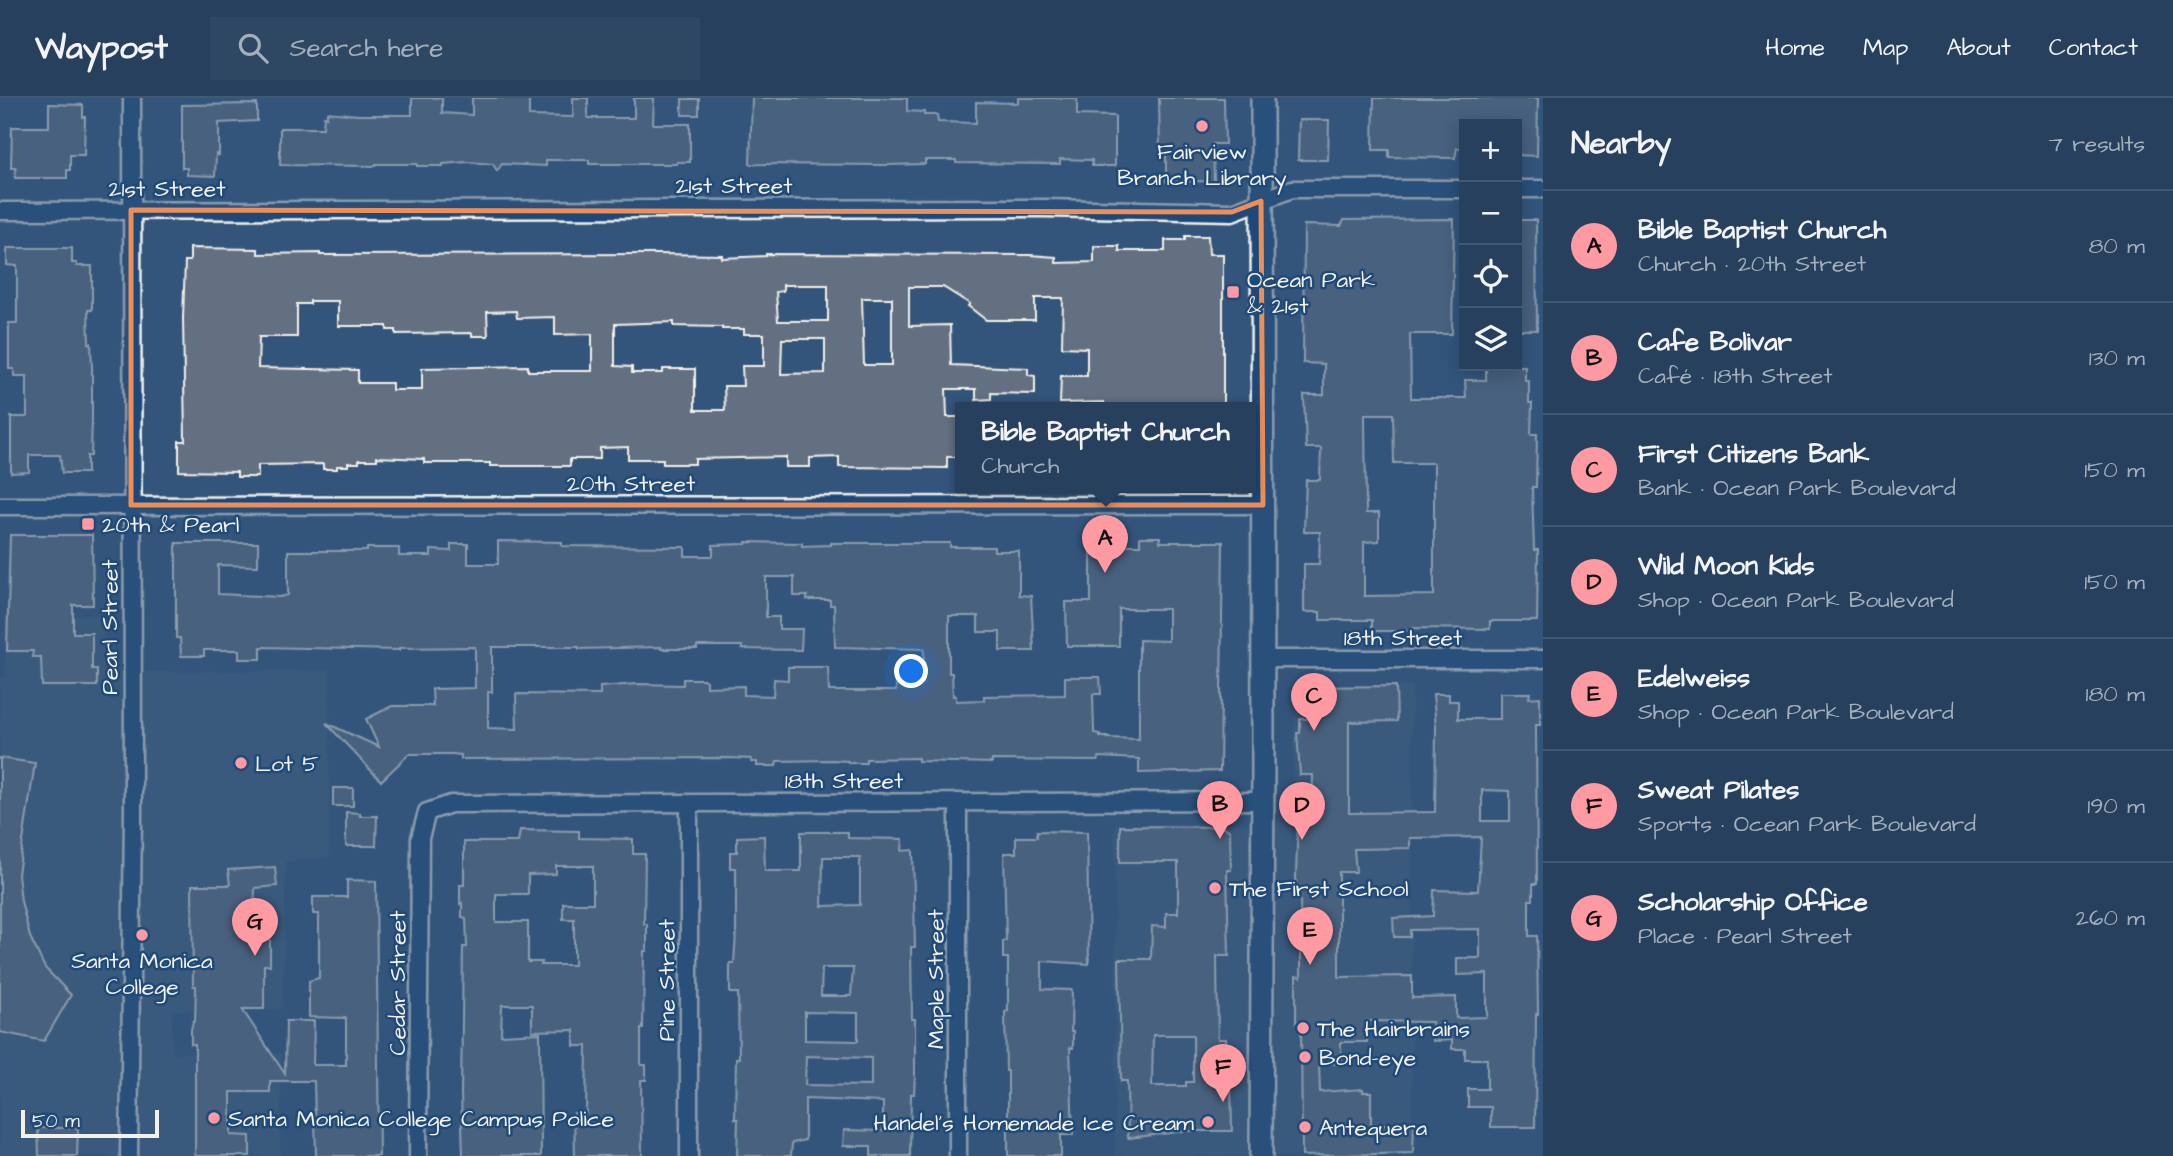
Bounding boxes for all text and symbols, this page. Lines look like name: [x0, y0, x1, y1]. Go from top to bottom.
search box: [210, 17, 700, 80]
text: Waypost: [35, 25, 168, 71]
icon: search: [234, 29, 272, 67]
text: Search here: [290, 30, 443, 66]
text: Home: [1765, 31, 1825, 65]
text: Map: [1863, 31, 1908, 65]
text: About: [1946, 31, 2011, 65]
text: Contact: [2049, 31, 2138, 65]
marker: Fairview Branch Library: [1194, 118, 1210, 134]
map controls: [1459, 119, 1522, 371]
button: +: [1459, 119, 1522, 182]
text: Nearby: [1571, 123, 1671, 165]
text: 7 results: [2049, 128, 2145, 160]
place label: Fairview Branch Library: [1117, 136, 1287, 195]
street label: 21st Street: [675, 170, 793, 202]
street label: 21st Street: [108, 173, 226, 205]
button: −: [1459, 182, 1522, 245]
text: Bible Baptist Church: [1638, 212, 1886, 248]
text: A: [1587, 230, 1601, 262]
text: 80 m: [2088, 230, 2145, 262]
button: locate: [1459, 245, 1522, 308]
text: Church · 20th Street: [1638, 248, 1866, 280]
place label: Ocean Park & 21st: [1247, 264, 1375, 322]
marker: Ocean Park & 21st: [1225, 284, 1241, 300]
button: layers: [1459, 308, 1522, 371]
text: Cafe Bolivar: [1638, 324, 1792, 360]
text: B: [1586, 342, 1602, 374]
text: 130 m: [2089, 342, 2145, 374]
text: Café · 18th Street: [1638, 360, 1832, 392]
popup: [955, 402, 1256, 493]
text: Bible Baptist Church: [981, 414, 1230, 450]
text: First Citizens Bank: [1638, 436, 1869, 472]
text: Church: [981, 450, 1059, 482]
text: C: [1586, 454, 1602, 486]
text: 150 m: [2084, 454, 2145, 486]
street label: 20th Street: [567, 468, 696, 500]
text: Bank · Ocean Park Boulevard: [1638, 472, 1956, 504]
place label: 20th & Pearl: [102, 509, 239, 541]
pin: A: [1082, 515, 1128, 573]
marker: 20th & Pearl: [80, 516, 96, 532]
text: Wild Moon Kids: [1638, 548, 1814, 584]
street label: Pearl Street: [94, 559, 126, 695]
text: D: [1587, 566, 1601, 598]
text: 150 m: [2084, 566, 2145, 598]
text: Shop · Ocean Park Boulevard: [1638, 584, 1954, 616]
street label: 18th Street: [1344, 622, 1463, 654]
your location: [894, 654, 928, 688]
text: Edelweiss: [1638, 660, 1750, 696]
pin: C: [1291, 673, 1337, 731]
text: E: [1587, 678, 1601, 710]
text: 180 m: [2086, 678, 2145, 710]
text: Shop · Ocean Park Boulevard: [1638, 696, 1954, 728]
place label: Lot 5: [255, 748, 319, 780]
marker: Lot 5: [233, 755, 249, 771]
street label: 18th Street: [785, 765, 904, 797]
text: Sweat Pilates: [1638, 772, 1799, 808]
pin: B: [1197, 781, 1243, 839]
pin: D: [1279, 782, 1325, 840]
text: F: [1586, 790, 1602, 822]
text: 190 m: [2087, 790, 2145, 822]
text: Sports · Ocean Park Boulevard: [1638, 808, 1976, 840]
place label: The First School: [1229, 873, 1409, 905]
marker: The First School: [1207, 880, 1223, 896]
text: Scholarship Office: [1638, 884, 1868, 920]
pin: G: [232, 898, 278, 956]
text: G: [1586, 902, 1602, 934]
text: 260 m: [2076, 902, 2145, 934]
pin: E: [1287, 907, 1333, 965]
street label: Maple Street: [920, 908, 952, 1049]
street label: Cedar Street: [382, 910, 414, 1056]
street label: Pine Street: [651, 918, 683, 1041]
text: Place · Pearl Street: [1638, 920, 1852, 952]
marker: Santa Monica College: [134, 927, 150, 943]
place label: Santa Monica College: [71, 945, 213, 1004]
place label: The Hairbrains: [1317, 1013, 1470, 1045]
marker: The Hairbrains: [1295, 1020, 1311, 1036]
place label: Bond-eye: [1319, 1042, 1416, 1075]
pin: F: [1200, 1044, 1246, 1102]
marker: Bond-eye: [1297, 1049, 1313, 1065]
place label: Santa Monica College Campus Police: [228, 1103, 614, 1136]
scale bar: [21, 1107, 159, 1139]
place label: Handel's Homemade Ice Cream: [874, 1107, 1194, 1139]
text: 50 m: [32, 1108, 80, 1135]
marker: Santa Monica College Campus Police: [206, 1110, 222, 1126]
place label: Antequera: [1319, 1112, 1428, 1144]
marker: Handel's Homemade Ice Cream: [1200, 1114, 1216, 1130]
marker: Antequera: [1297, 1119, 1313, 1135]

